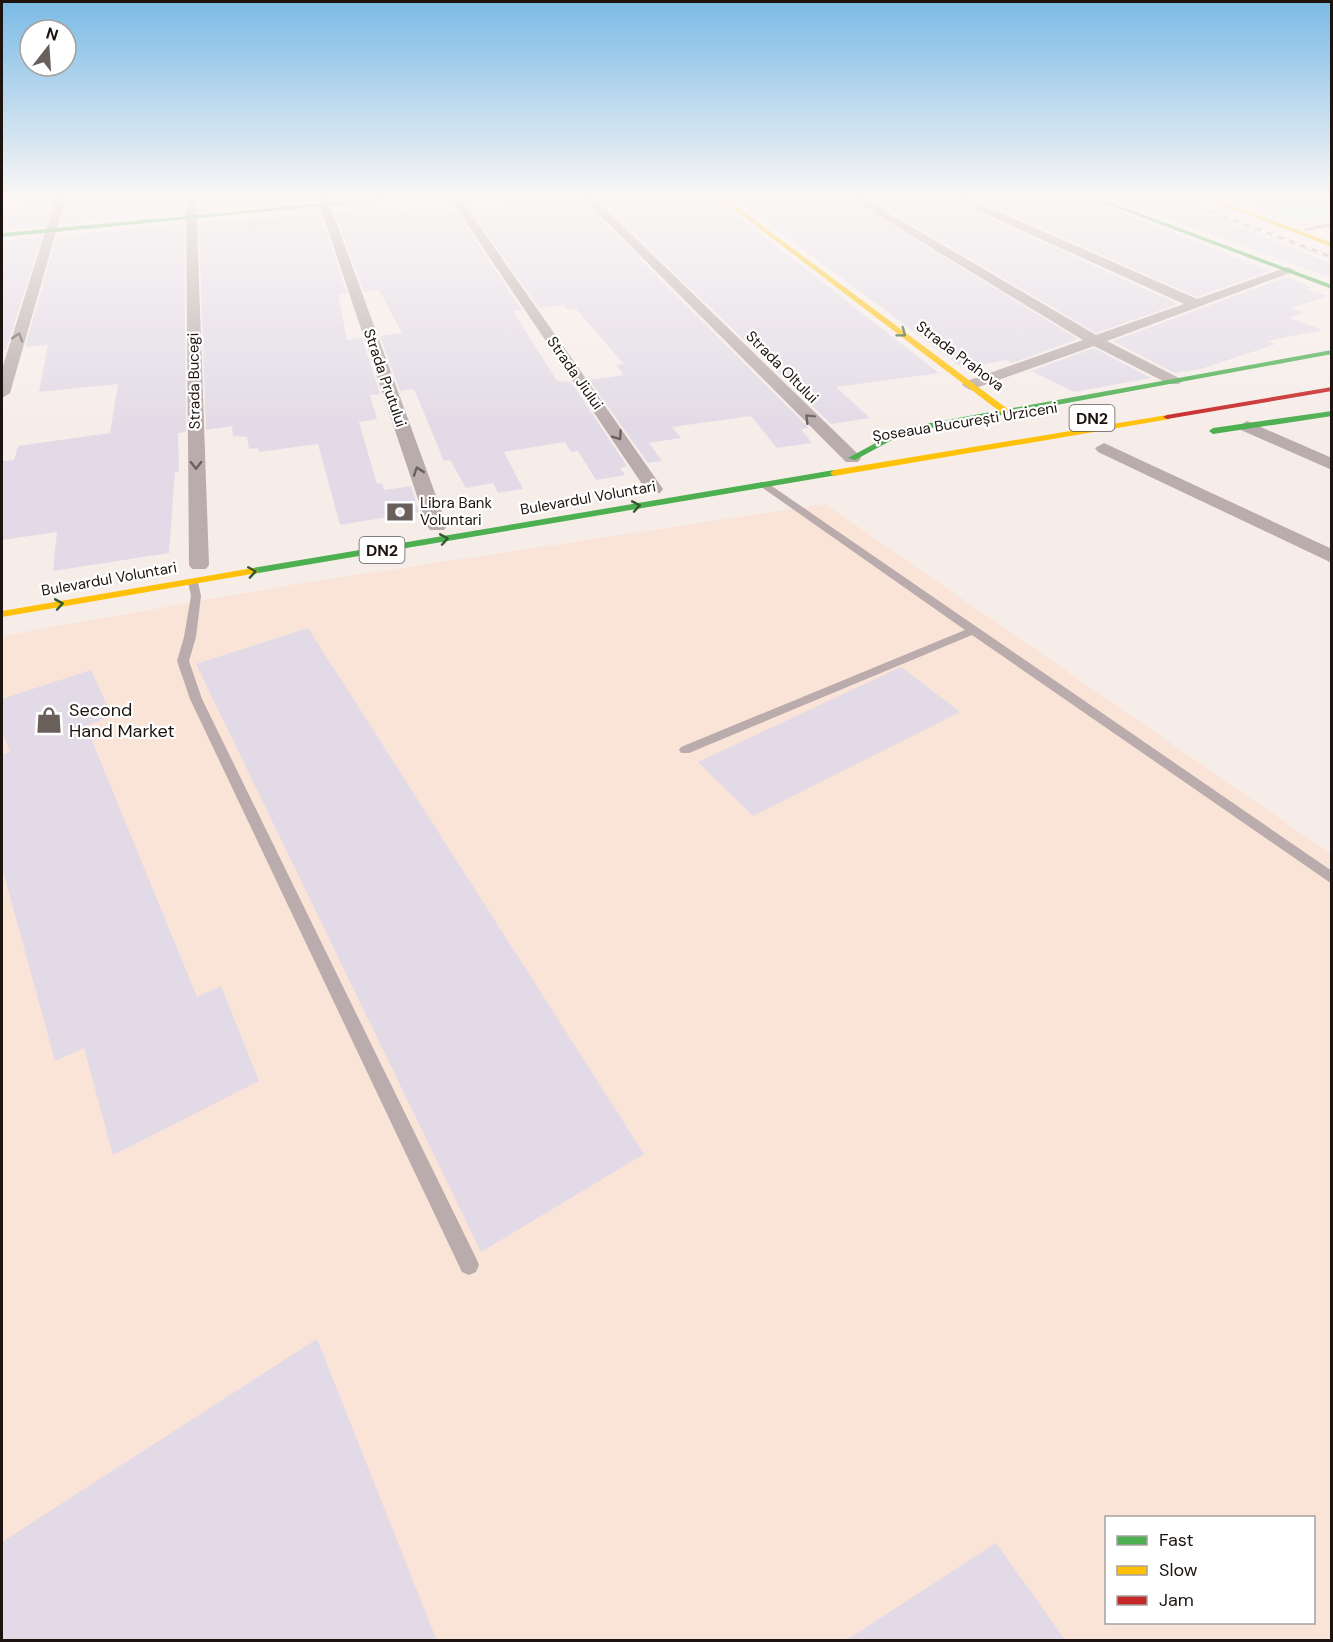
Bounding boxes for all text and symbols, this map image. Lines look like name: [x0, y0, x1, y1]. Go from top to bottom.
north arrow: [18, 18, 78, 78]
text: N: [44, 22, 61, 46]
street label: Strada Prahova: [912, 316, 1008, 396]
street label: Strada Prutului: [359, 326, 411, 430]
street label: Strada Oltului: [741, 326, 823, 408]
one-way arrow: [895, 326, 906, 337]
one-way arrow: [11, 332, 23, 343]
street label: Strada Jiului: [542, 332, 608, 414]
street label: Strada Bucegi: [183, 333, 205, 429]
street label: Șoseaua București Urziceni: [871, 397, 1059, 447]
road number: DN2: [1070, 405, 1114, 431]
one-way arrow: [806, 414, 817, 425]
one-way arrow: [611, 429, 622, 440]
one-way arrow: [190, 461, 202, 470]
one-way arrow: [412, 466, 425, 477]
street label: Bulevardul Voluntari: [519, 476, 657, 520]
place label: Libra Bank Voluntari: [420, 493, 492, 530]
bank icon: Libra Bank Voluntari: [385, 497, 415, 527]
one-way arrow: [631, 500, 641, 513]
one-way arrow: [439, 534, 448, 546]
road number: DN2: [360, 537, 404, 563]
street label: Bulevardul Voluntari: [40, 557, 178, 601]
one-way arrow: [247, 567, 256, 579]
one-way arrow: [54, 598, 64, 611]
place label: Second Hand Market: [69, 698, 174, 743]
shop icon: Second Hand Market: [34, 705, 64, 735]
legend: [1105, 1516, 1315, 1624]
text: Fast: [1159, 1528, 1194, 1552]
text: Slow: [1159, 1558, 1198, 1582]
text: Jam: [1159, 1588, 1194, 1612]

